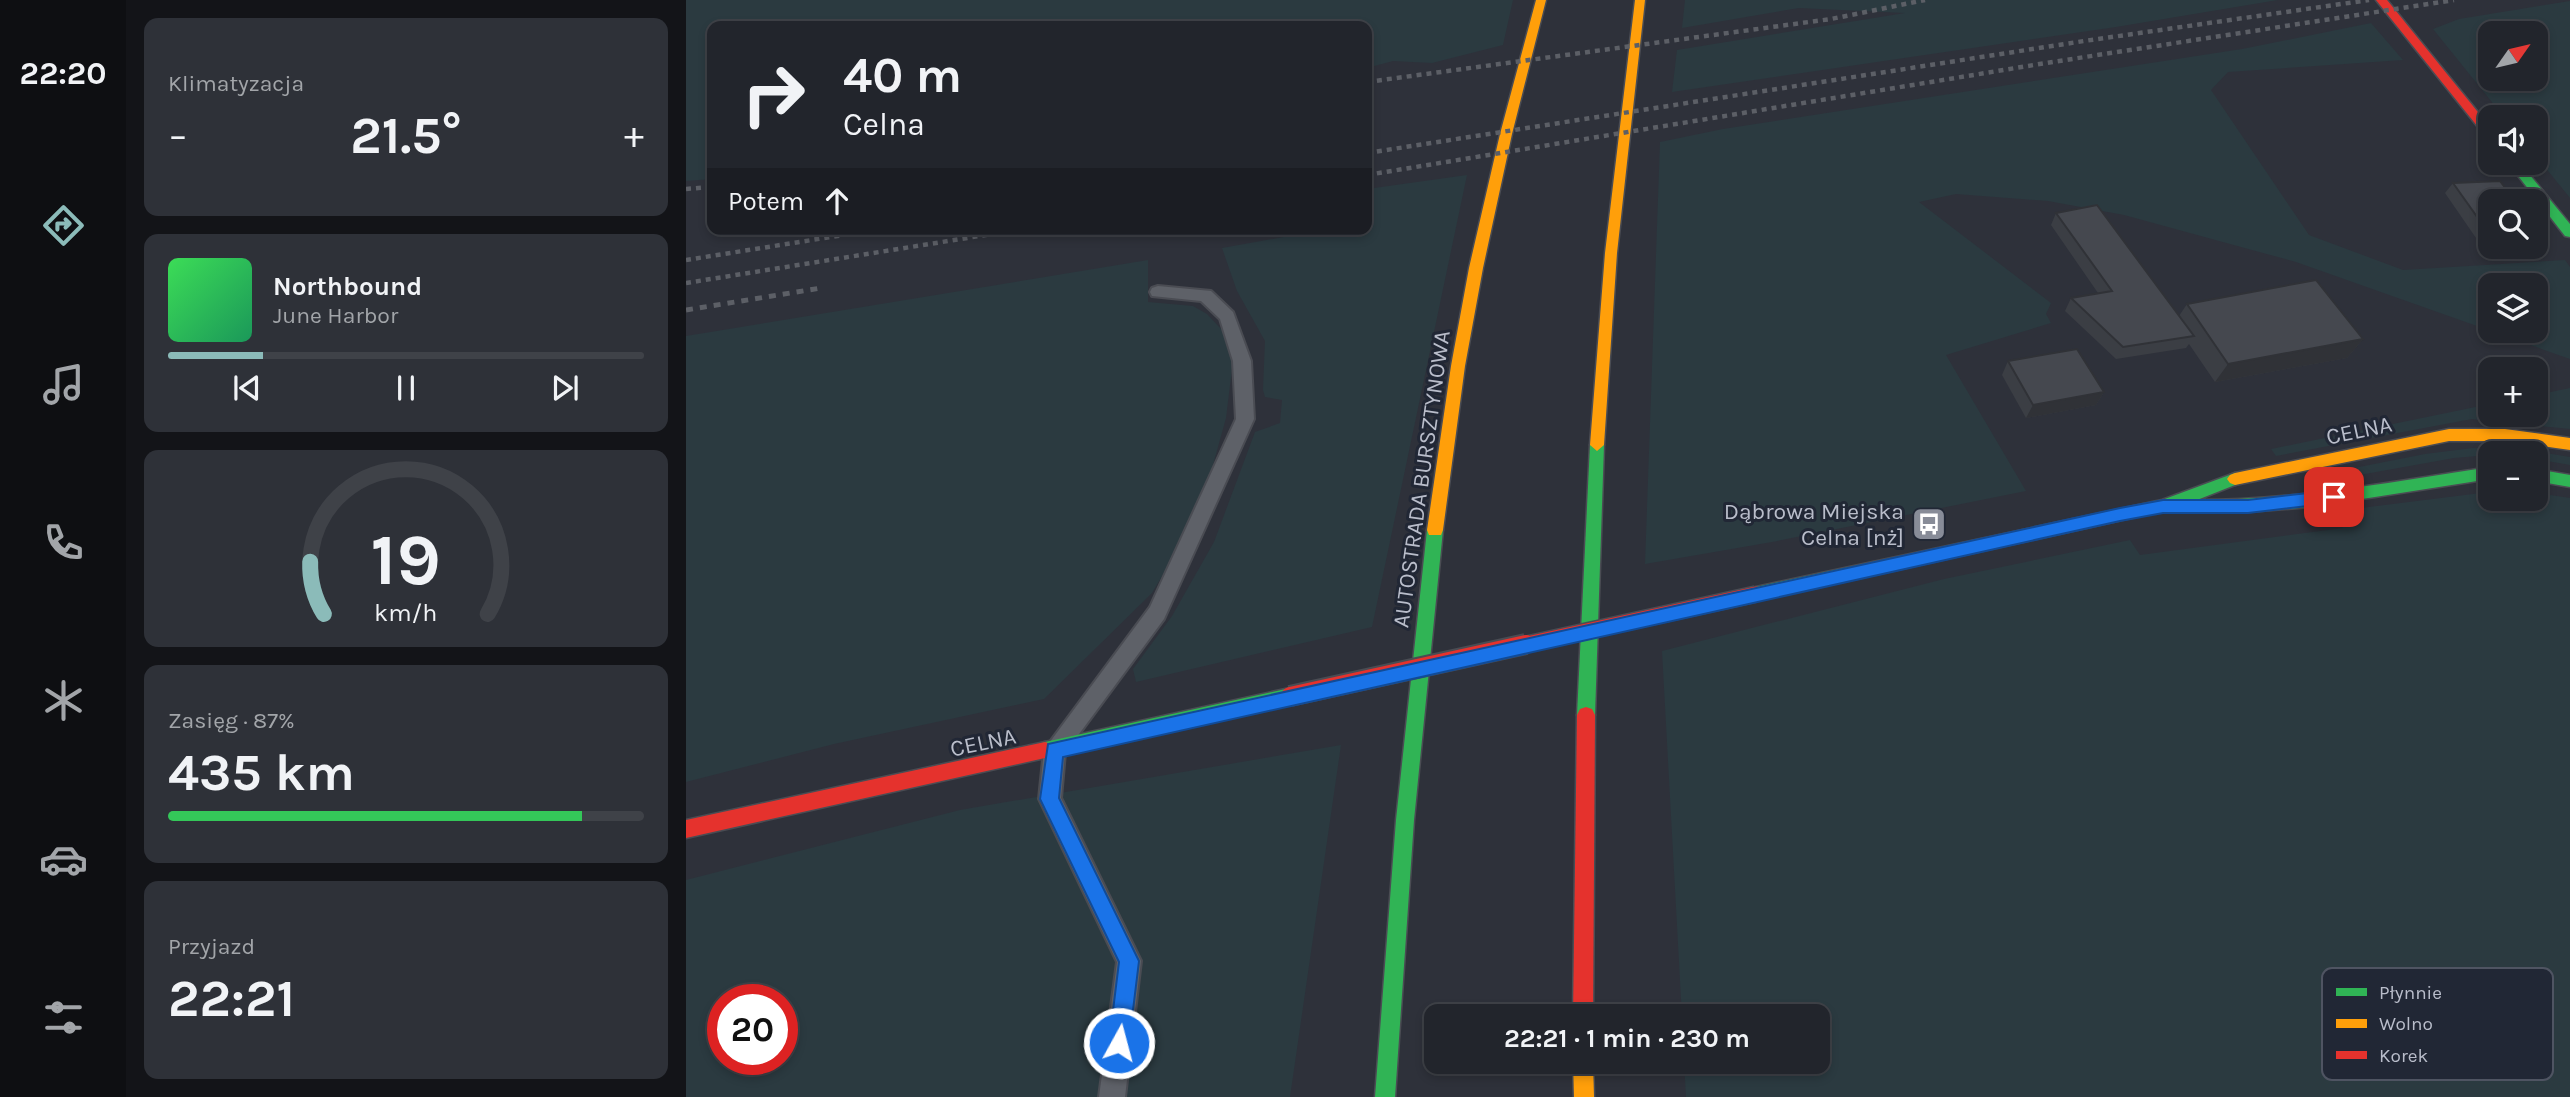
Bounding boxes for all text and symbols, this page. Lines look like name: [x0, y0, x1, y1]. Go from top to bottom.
north arrow: [2478, 21, 2548, 91]
map controls: [2478, 21, 2548, 511]
text: 40 m: [843, 47, 962, 104]
icon: right: [728, 49, 819, 140]
text: 22:20: [20, 55, 106, 92]
text: Klimatyzacja: [168, 70, 304, 97]
text: 21.5°: [350, 105, 462, 166]
button: sound: [2478, 105, 2548, 175]
text: Celna: [843, 106, 925, 143]
text: −: [168, 113, 188, 158]
text: +: [624, 113, 644, 158]
icon: ahead: [818, 182, 856, 220]
text: Potem: [728, 186, 804, 217]
button: search: [2478, 189, 2548, 259]
icon: directions: [39, 201, 88, 250]
text: Northbound: [273, 271, 422, 302]
button: layers: [2478, 273, 2548, 343]
text: June Harbor: [273, 302, 398, 329]
street label: AUTOSTRADA BURSZTYNOWA: [1387, 329, 1456, 629]
button: +: [2478, 357, 2548, 427]
icon: music: [39, 360, 88, 409]
icon: previous: [228, 369, 266, 407]
icon: pause: [387, 369, 425, 407]
icon: next: [546, 369, 584, 407]
street label: CELNA: [2324, 410, 2395, 451]
button: −: [2478, 441, 2548, 511]
pin: [2304, 467, 2364, 527]
icon: arrive: [2315, 478, 2353, 516]
place label: Dąbrowa Miejska Celna [nż]: [1724, 498, 1904, 551]
bus stop icon: Dąbrowa Miejska Celna [nż]: [1910, 505, 1948, 543]
icon: phone: [39, 518, 88, 567]
text: 19: [371, 518, 441, 603]
text: km/h: [374, 598, 438, 627]
icon: climate: [39, 676, 88, 725]
text: Zasięg · 87%: [168, 707, 295, 734]
street label: CELNA: [948, 722, 1019, 763]
text: 435 km: [168, 742, 355, 803]
icon: car: [39, 835, 88, 884]
text: Przyjazd: [168, 933, 255, 960]
text: 22:21: [168, 968, 295, 1029]
legend: [2322, 968, 2553, 1080]
text: Płynnie: [2379, 982, 2442, 1004]
speed limit sign: 20: [707, 984, 798, 1075]
icon: filters: [39, 993, 88, 1042]
position arrow: [1082, 1006, 1156, 1080]
text: Wolno: [2379, 1013, 2433, 1035]
text: 22:21 · 1 min · 230 m: [1504, 1023, 1750, 1054]
text: Korek: [2379, 1045, 2429, 1067]

